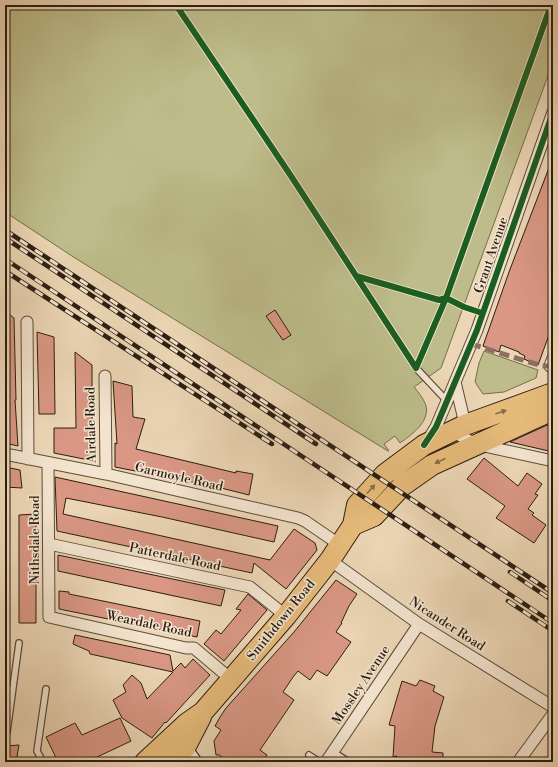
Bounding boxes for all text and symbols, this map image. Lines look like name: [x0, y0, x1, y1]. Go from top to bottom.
street label: Grant Avenue: [470, 214, 512, 295]
street label: Airdale Road: [82, 386, 100, 464]
one-way arrow: [496, 409, 508, 415]
one-way arrow: [435, 458, 446, 464]
street label: Garmoyle Road: [133, 459, 225, 495]
one-way arrow: [366, 484, 375, 494]
street label: Nithsdale Road: [27, 495, 43, 585]
street label: Patterdale Road: [128, 539, 223, 575]
street label: Smithdown Road: [243, 576, 319, 664]
street label: Nicander Road: [406, 594, 488, 655]
street label: Weardale Road: [104, 607, 194, 641]
street label: Mossley Avenue: [329, 642, 394, 728]

